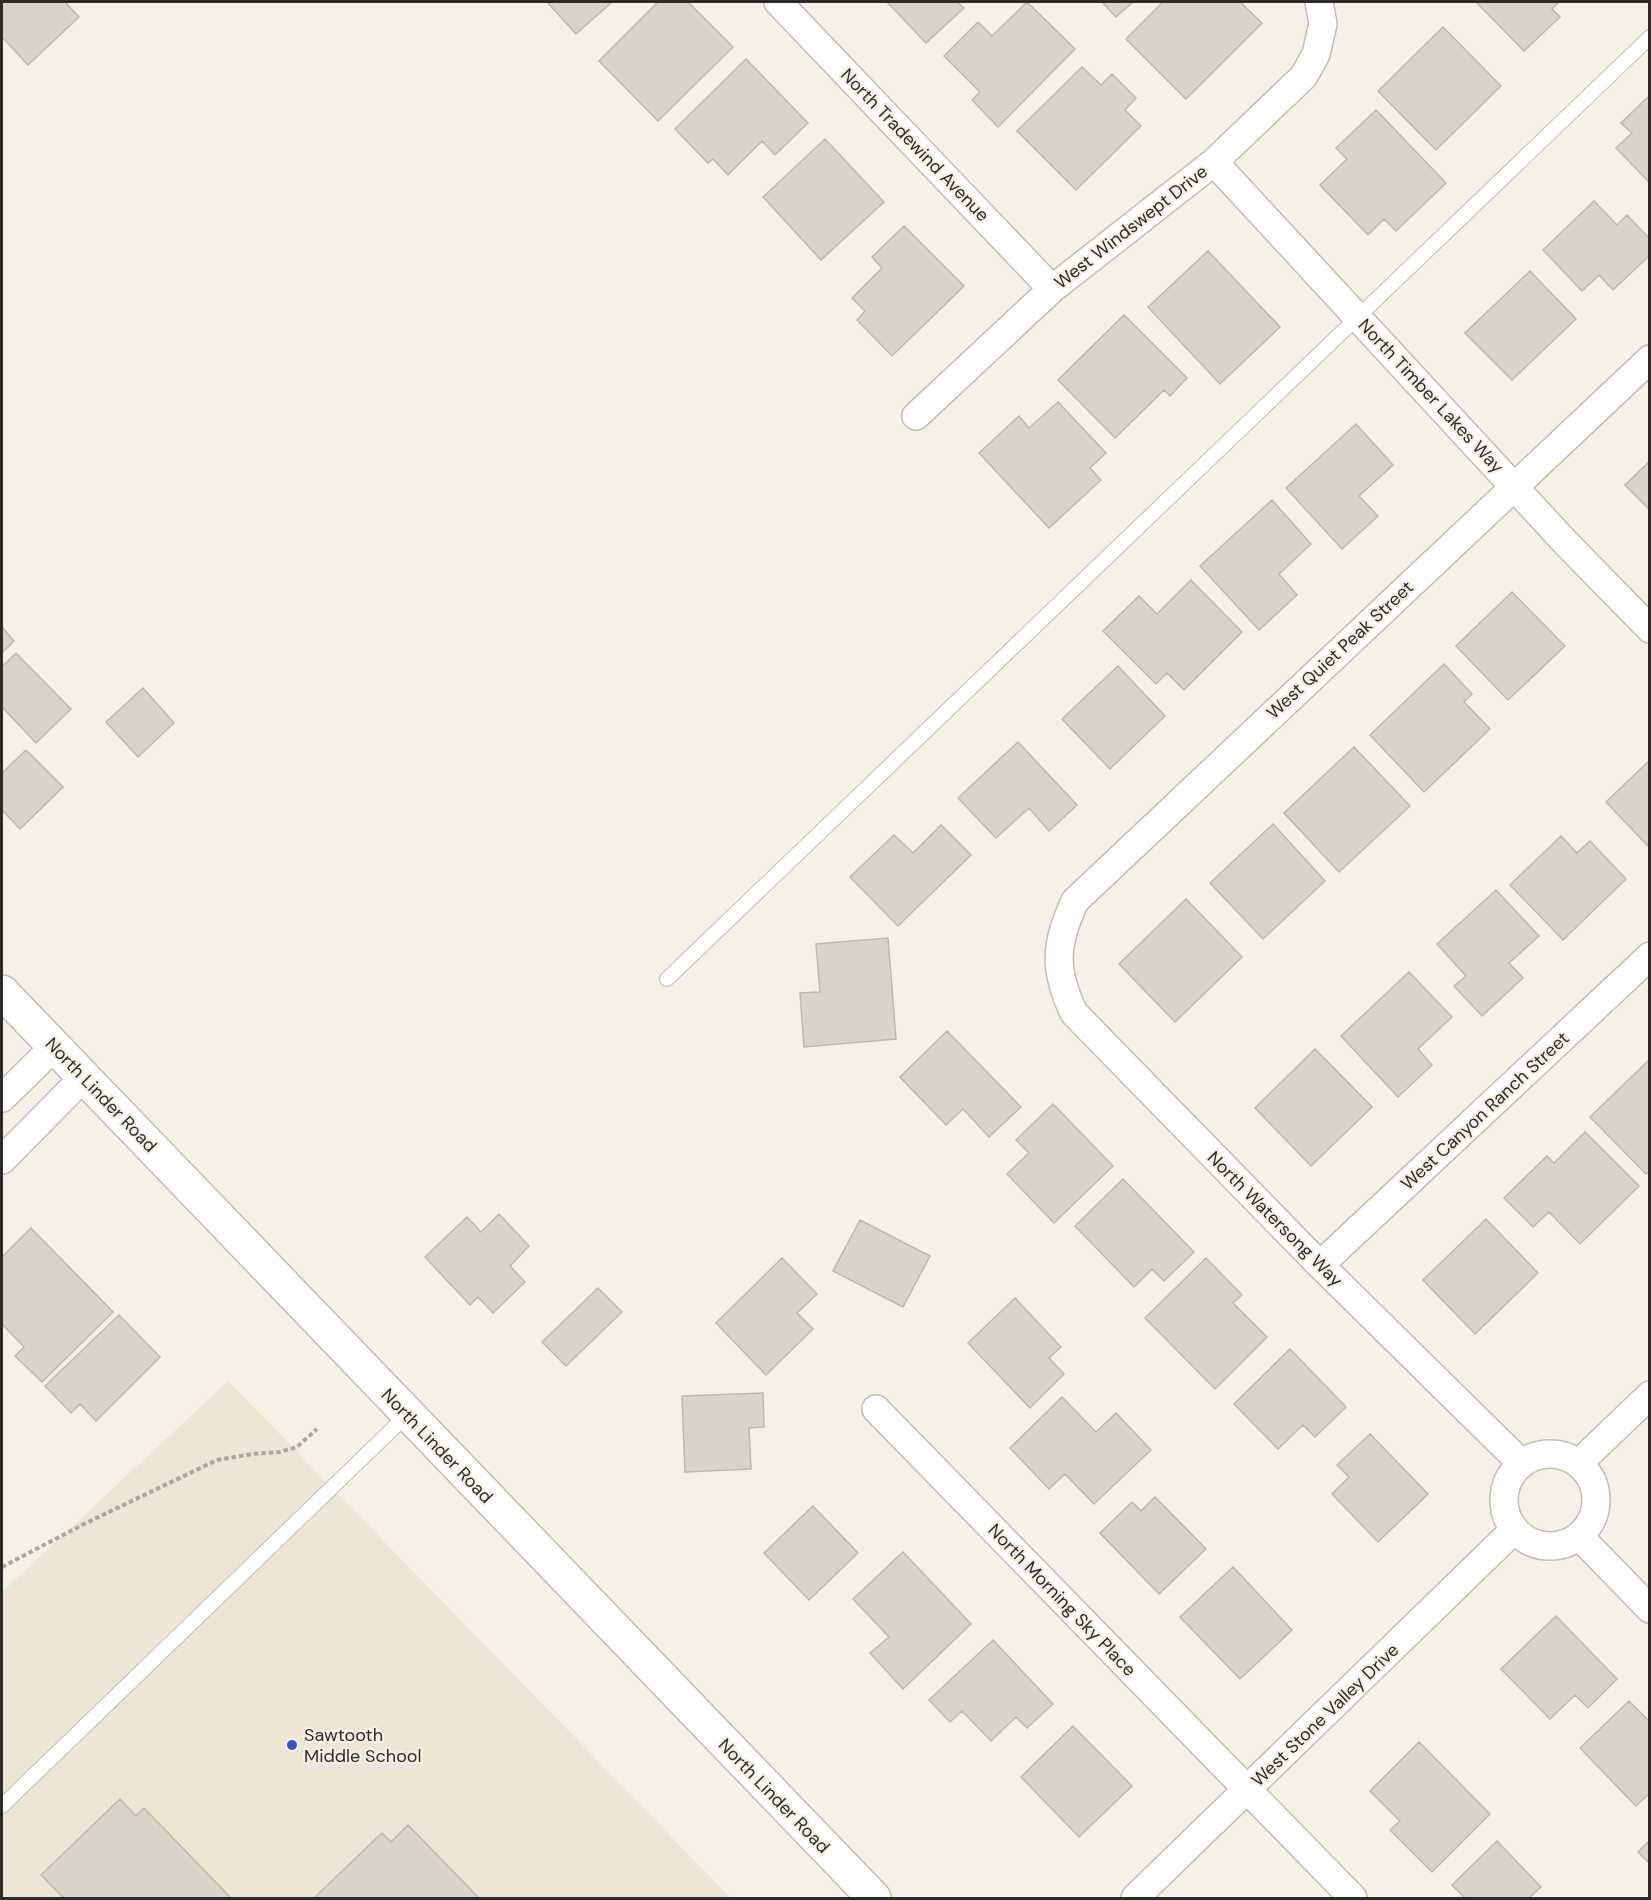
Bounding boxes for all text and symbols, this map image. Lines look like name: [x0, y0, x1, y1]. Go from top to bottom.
street label: North Tradewind Avenue: [835, 63, 995, 227]
street label: West Windswept Drive: [1049, 160, 1213, 294]
street label: North Timber Lakes Way: [1353, 314, 1509, 478]
street label: West Quiet Peak Street: [1261, 576, 1419, 724]
street label: West Canyon Ranch Street: [1396, 1027, 1574, 1195]
street label: North Linder Road: [40, 1032, 162, 1158]
street label: North Watersong Way: [1202, 1146, 1348, 1292]
street label: North Linder Road: [376, 1383, 498, 1509]
street label: North Morning Sky Place: [983, 1519, 1141, 1681]
street label: West Stone Valley Drive: [1246, 1638, 1404, 1792]
place label: Sawtooth Middle School: [304, 1723, 422, 1768]
street label: North Linder Road: [713, 1733, 835, 1859]
marker: Sawtooth Middle School: [285, 1738, 299, 1752]

